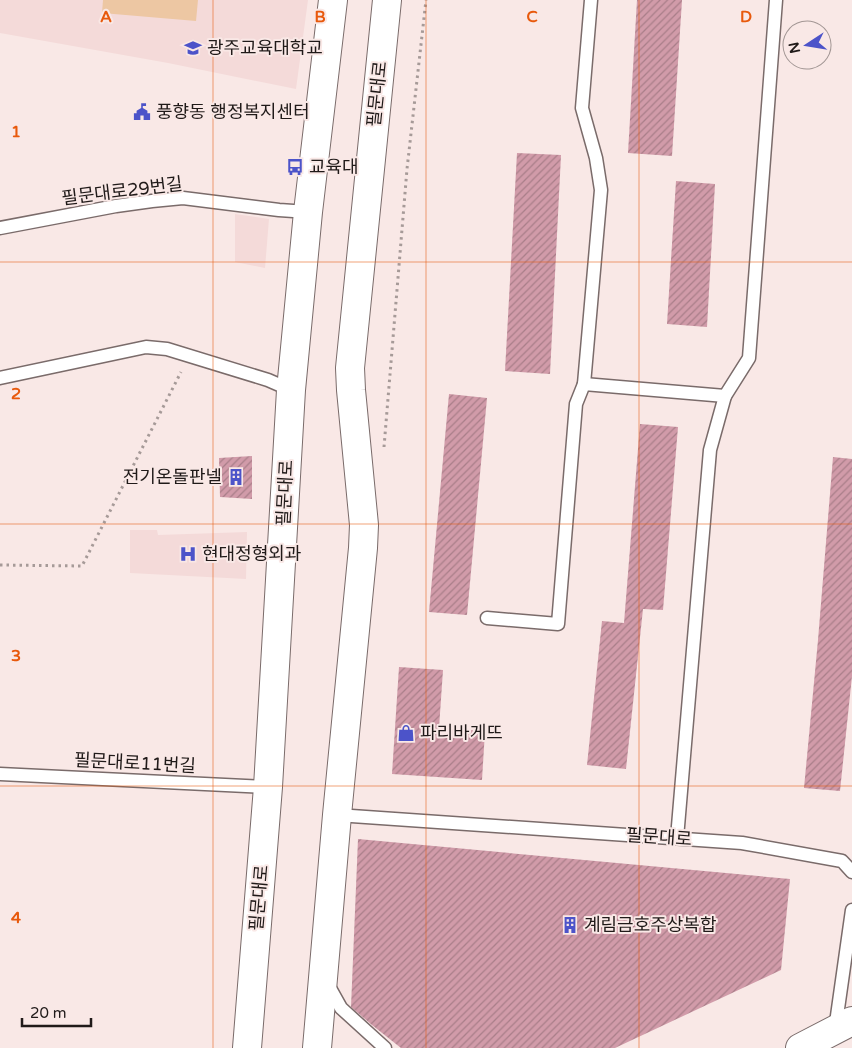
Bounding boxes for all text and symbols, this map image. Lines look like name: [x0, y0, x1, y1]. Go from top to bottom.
text: A: [100, 7, 112, 27]
text: B: [314, 7, 326, 27]
text: C: [526, 7, 538, 27]
text: D: [740, 7, 752, 27]
north arrow: [782, 20, 832, 70]
place label: 광주교육대학교: [207, 37, 323, 59]
school or university icon: 광주교육대학교: [183, 38, 203, 58]
text: N: [785, 40, 804, 55]
street label: 필문대로: [363, 60, 391, 128]
place label: 풍향동 행정복지센터: [156, 101, 310, 123]
public building icon: 풍향동 행정복지센터: [132, 102, 152, 122]
text: 1: [11, 122, 21, 142]
place label: 교육대: [309, 156, 359, 178]
bus stop icon: 교육대: [285, 157, 305, 177]
street label: 필문대로29번길: [60, 173, 184, 209]
text: 2: [11, 384, 21, 404]
street label: 필문대로: [272, 459, 298, 527]
place label: 전기온돌판넬: [123, 466, 222, 488]
building icon: 전기온돌판넬: [226, 467, 246, 487]
place label: 현대정형외과: [202, 543, 302, 565]
hospital icon: 현대정형외과: [178, 544, 198, 564]
text: 3: [11, 646, 21, 666]
place label: 파리바게뜨: [420, 722, 503, 744]
shop icon: 파리바게뜨: [396, 723, 416, 743]
street label: 필문대로11번길: [74, 749, 196, 777]
street label: 필문대로: [625, 824, 693, 850]
street label: 필문대로: [245, 864, 273, 932]
text: 4: [11, 908, 21, 928]
place label: 계림금호주상복합: [584, 914, 716, 936]
building icon: 계림금호주상복합: [560, 915, 580, 935]
scale bar: [22, 996, 91, 1028]
text: 20 m: [30, 1004, 67, 1022]

